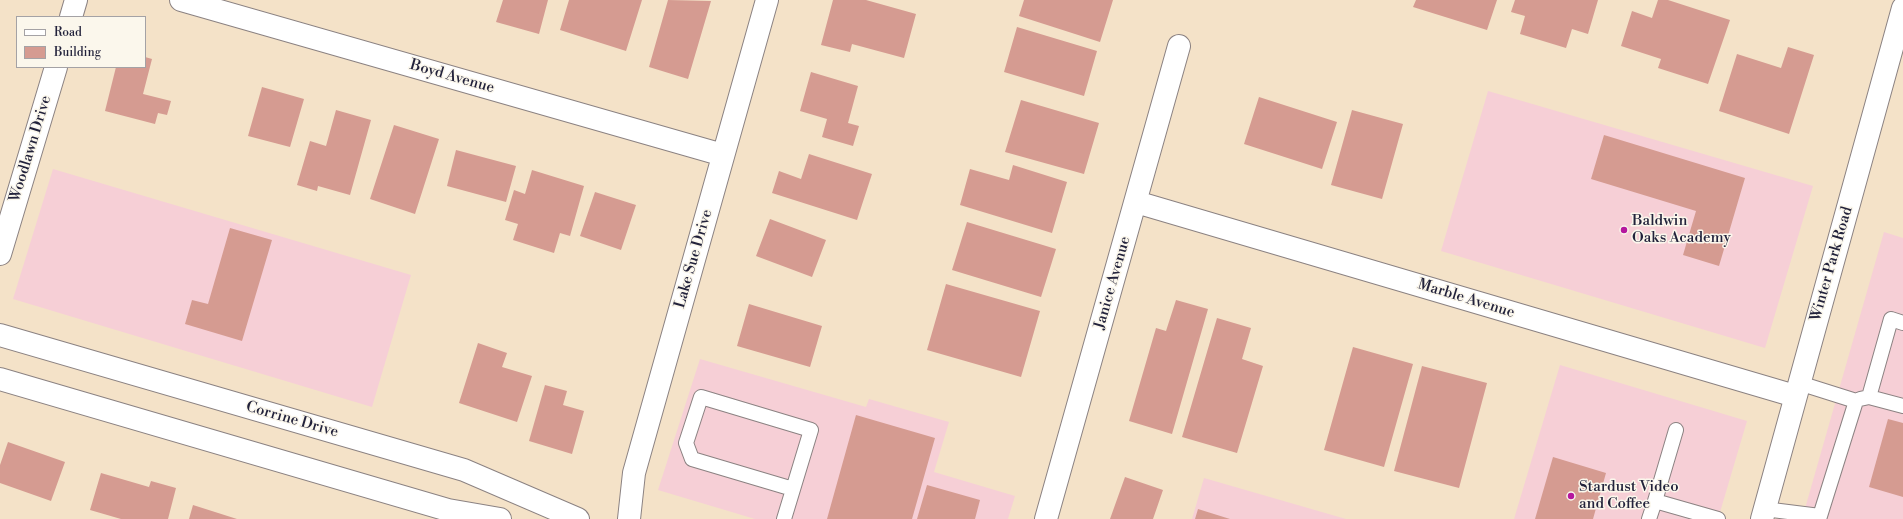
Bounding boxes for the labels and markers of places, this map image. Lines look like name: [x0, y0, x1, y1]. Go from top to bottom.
place label: Baldwin Oaks Academy: [1632, 212, 1731, 247]
marker: Baldwin Oaks Academy: [1619, 225, 1629, 235]
place label: Stardust Video and Coffee: [1579, 478, 1679, 513]
marker: Stardust Video and Coffee: [1566, 491, 1576, 501]

